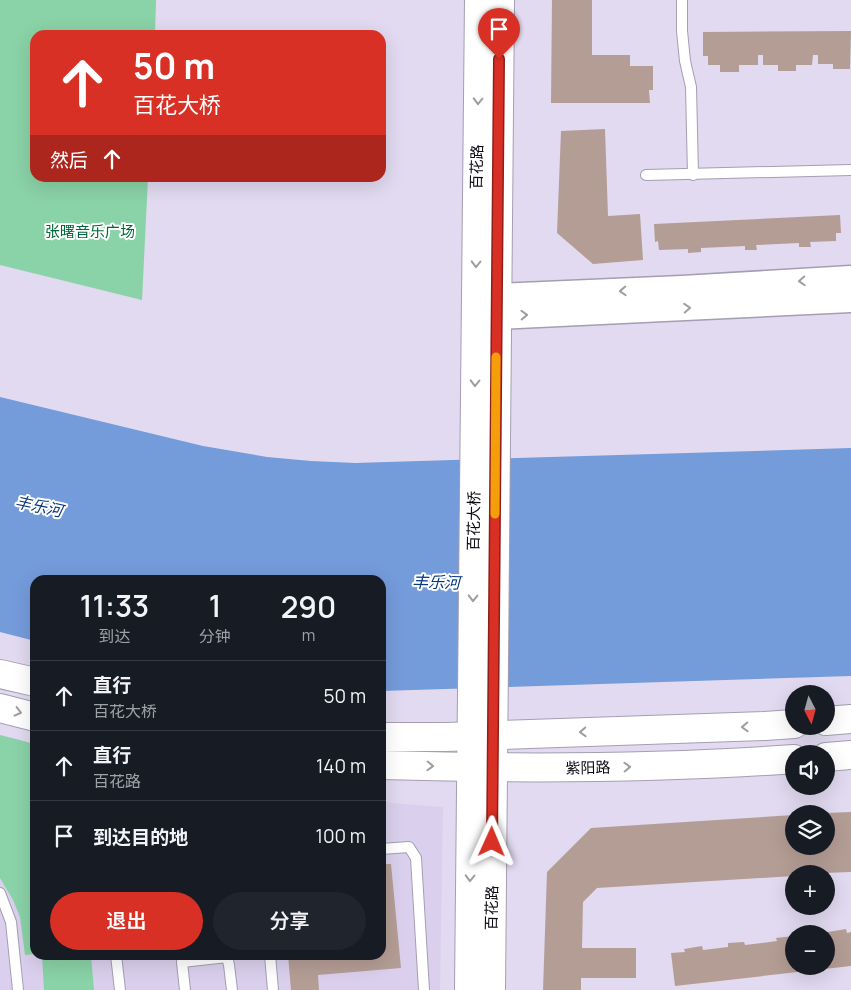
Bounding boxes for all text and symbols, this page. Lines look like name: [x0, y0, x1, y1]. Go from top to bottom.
pin: [478, 8, 520, 59]
icon: arrive: [485, 15, 513, 43]
text: 50 m: [133, 42, 215, 90]
icon: ahead: [50, 50, 115, 115]
text: 百花大桥: [133, 90, 221, 120]
one-way arrow: [473, 98, 483, 105]
street label: 百花路: [466, 144, 487, 190]
icon: ahead: [98, 145, 126, 173]
text: 然后: [50, 147, 88, 173]
park label: 张曙音乐广场: [45, 221, 135, 242]
one-way arrow: [471, 260, 481, 268]
one-way arrow: [798, 276, 806, 287]
one-way arrow: [618, 286, 626, 297]
one-way arrow: [683, 303, 691, 314]
one-way arrow: [521, 310, 529, 321]
one-way arrow: [470, 380, 480, 388]
water label: 丰乐河: [13, 490, 68, 522]
street label: 百花大桥: [462, 491, 485, 551]
water label: 丰乐河: [412, 571, 463, 593]
text: 11:33: [80, 585, 149, 626]
text: 1: [209, 585, 221, 626]
text: 290: [281, 586, 336, 627]
one-way arrow: [468, 595, 478, 603]
text: m: [302, 624, 315, 646]
text: 到达: [98, 625, 130, 647]
text: 分钟: [199, 625, 231, 647]
text: 直行: [93, 672, 131, 698]
icon: ahead: [50, 682, 78, 710]
text: 50 m: [324, 683, 366, 709]
north arrow: [785, 685, 835, 735]
map controls: [785, 685, 835, 975]
text: 百花大桥: [93, 700, 157, 722]
one-way arrow: [13, 707, 21, 717]
one-way arrow: [741, 722, 748, 732]
one-way arrow: [578, 727, 586, 738]
text: 直行: [93, 742, 131, 768]
button: sound: [785, 745, 835, 795]
icon: ahead: [50, 752, 78, 780]
text: 140 m: [316, 753, 366, 779]
street label: 紫阳路: [565, 757, 611, 778]
one-way arrow: [426, 761, 434, 772]
one-way arrow: [624, 761, 632, 772]
text: 百花路: [93, 770, 141, 792]
button: layers: [785, 805, 835, 855]
position arrow: [465, 815, 517, 867]
icon: arrive: [50, 822, 78, 850]
text: 100 m: [315, 823, 366, 849]
text: 到达目的地: [93, 824, 188, 850]
button: +: [785, 865, 835, 915]
one-way arrow: [465, 875, 476, 883]
street label: 百花路: [481, 885, 502, 931]
button: 退出: [50, 892, 203, 950]
button: 分享: [213, 892, 366, 950]
button: −: [785, 925, 835, 975]

